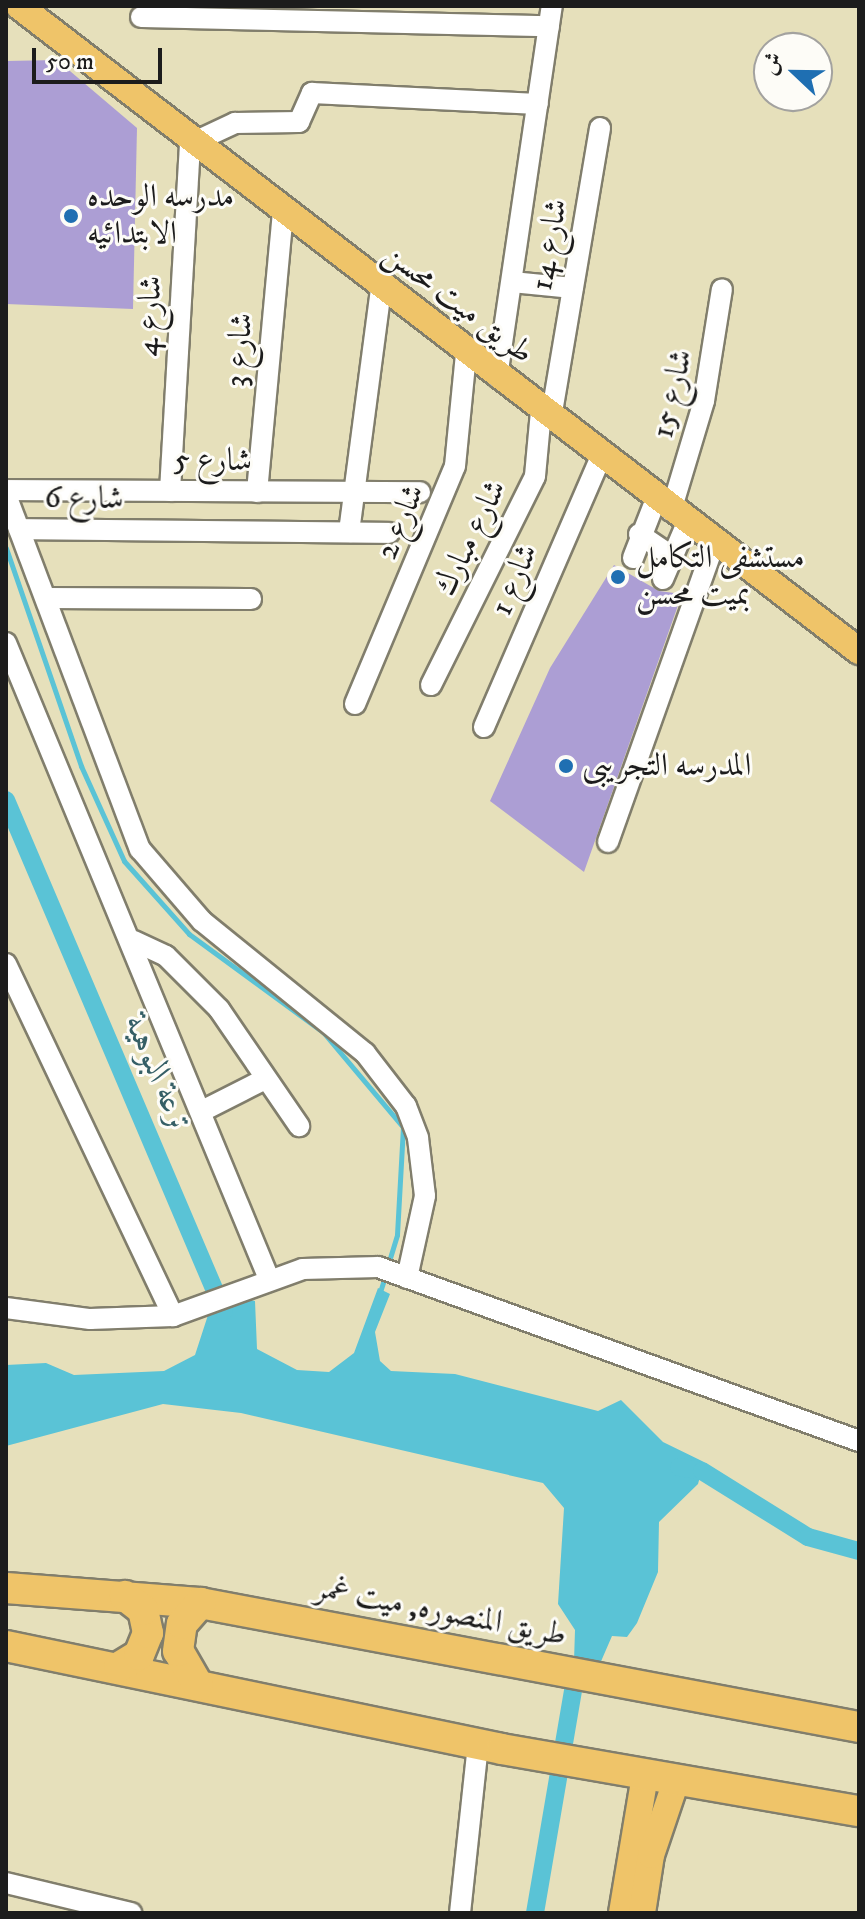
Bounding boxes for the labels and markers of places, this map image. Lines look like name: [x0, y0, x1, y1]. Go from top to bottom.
place label: مدرسه الوحده الابتدائيه: [87, 179, 234, 254]
marker: مدرسه الوحده الابتدائيه: [62, 207, 80, 225]
place label: مستشفى التكامل بميت محسن: [636, 540, 805, 615]
marker: مستشفى التكامل بميت محسن: [607, 566, 629, 588]
place label: المدرسه التجريبى: [582, 747, 751, 785]
marker: المدرسه التجريبى: [557, 757, 575, 775]

